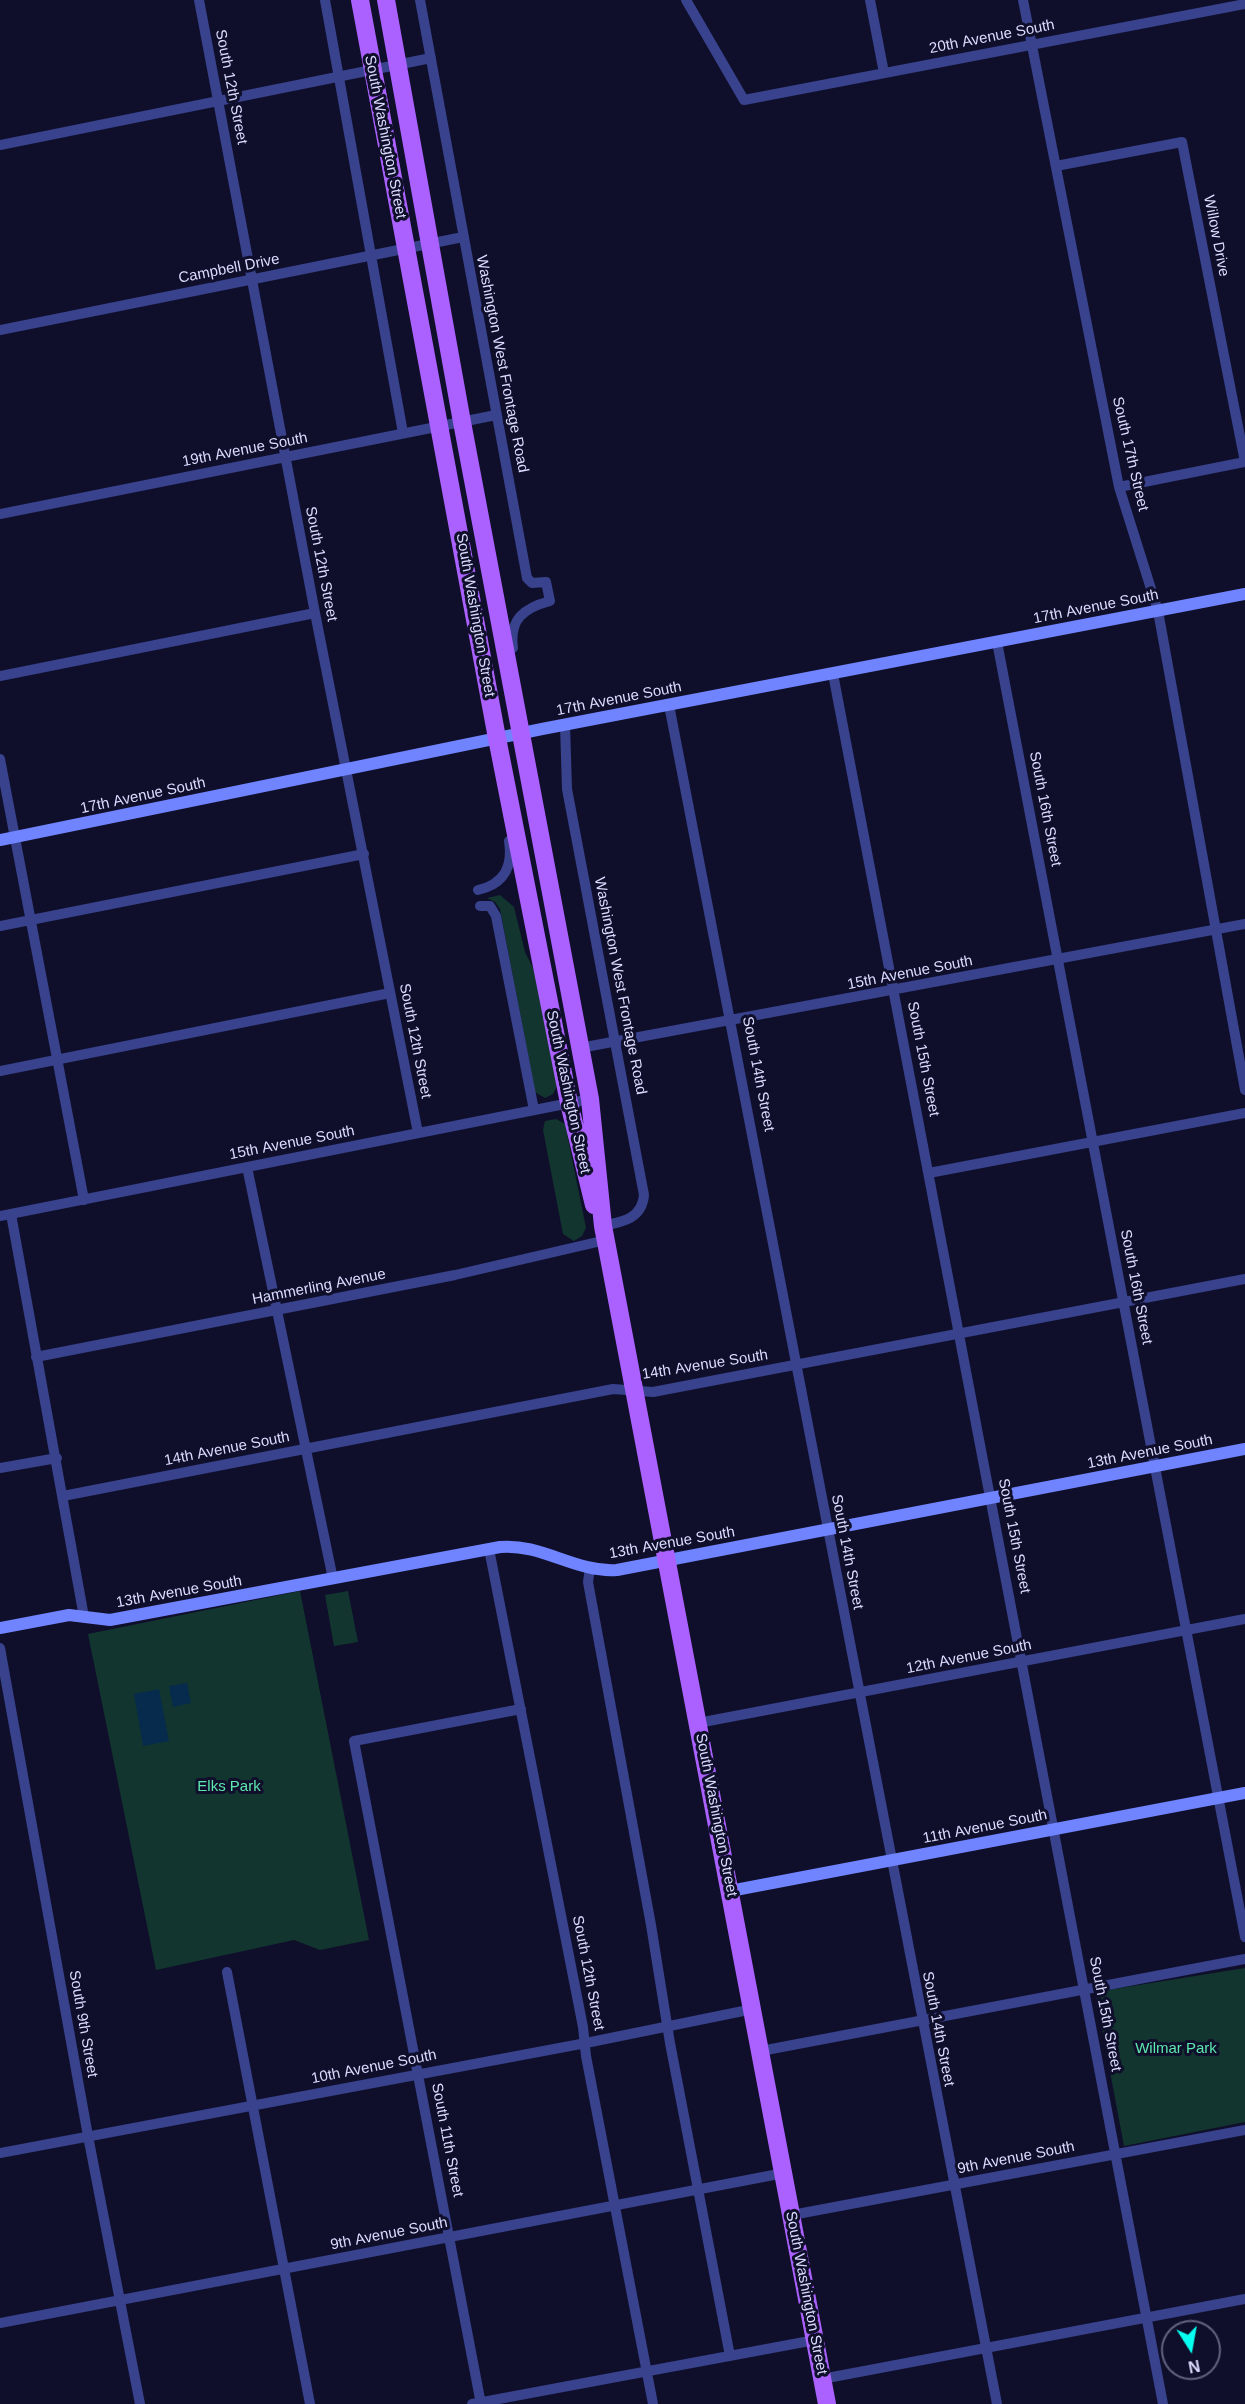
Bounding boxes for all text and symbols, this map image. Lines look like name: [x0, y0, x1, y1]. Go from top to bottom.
street label: 20th Avenue South: [928, 16, 1056, 58]
street label: South 12th Street: [211, 28, 251, 146]
street label: South Washington Street: [360, 54, 410, 220]
street label: Willow Drive: [1199, 194, 1233, 278]
street label: Campbell Drive: [177, 250, 281, 288]
street label: Washington West Frontage Road: [472, 254, 532, 474]
street label: South 17th Street: [1108, 395, 1152, 513]
street label: 19th Avenue South: [181, 429, 309, 471]
street label: South 12th Street: [301, 505, 341, 623]
street label: South Washington Street: [452, 532, 498, 698]
street label: 17th Avenue South: [1032, 586, 1160, 628]
street label: 17th Avenue South: [555, 678, 683, 720]
street label: South 16th Street: [1025, 750, 1065, 868]
street label: 17th Avenue South: [79, 774, 207, 818]
street label: Washington West Frontage Road: [590, 876, 650, 1096]
street label: 15th Avenue South: [846, 952, 974, 994]
street label: South 12th Street: [395, 982, 435, 1100]
street label: South 15th Street: [903, 1000, 943, 1118]
street label: South Washington Street: [542, 1009, 594, 1175]
street label: South 14th Street: [738, 1015, 778, 1133]
street label: 15th Avenue South: [228, 1122, 356, 1164]
street label: South 16th Street: [1116, 1228, 1156, 1346]
street label: Hammerling Avenue: [251, 1265, 387, 1309]
street label: 14th Avenue South: [641, 1346, 769, 1384]
street label: 14th Avenue South: [163, 1428, 291, 1470]
street label: 13th Avenue South: [1086, 1431, 1214, 1473]
street label: South 15th Street: [994, 1477, 1034, 1595]
street label: South 14th Street: [827, 1493, 867, 1611]
street label: 13th Avenue South: [608, 1523, 736, 1563]
street label: 13th Avenue South: [115, 1572, 243, 1612]
street label: 12th Avenue South: [905, 1636, 1033, 1678]
street label: South Washington Street: [691, 1732, 741, 1898]
park label: Elks Park: [197, 1778, 261, 1796]
street label: 11th Avenue South: [921, 1806, 1049, 1848]
street label: South 12th Street: [568, 1914, 608, 2032]
street label: South 15th Street: [1085, 1955, 1125, 2073]
street label: South 9th Street: [65, 1969, 101, 2079]
street label: South 14th Street: [918, 1970, 958, 2088]
park label: Wilmar Park: [1135, 2040, 1217, 2058]
street label: 10th Avenue South: [310, 2046, 438, 2088]
street label: South 11th Street: [427, 2082, 467, 2198]
street label: 9th Avenue South: [956, 2138, 1076, 2178]
street label: South Washington Street: [781, 2210, 831, 2376]
street label: 9th Avenue South: [329, 2214, 449, 2254]
north arrow: [1161, 2320, 1221, 2380]
text: N: [1187, 2357, 1201, 2376]

